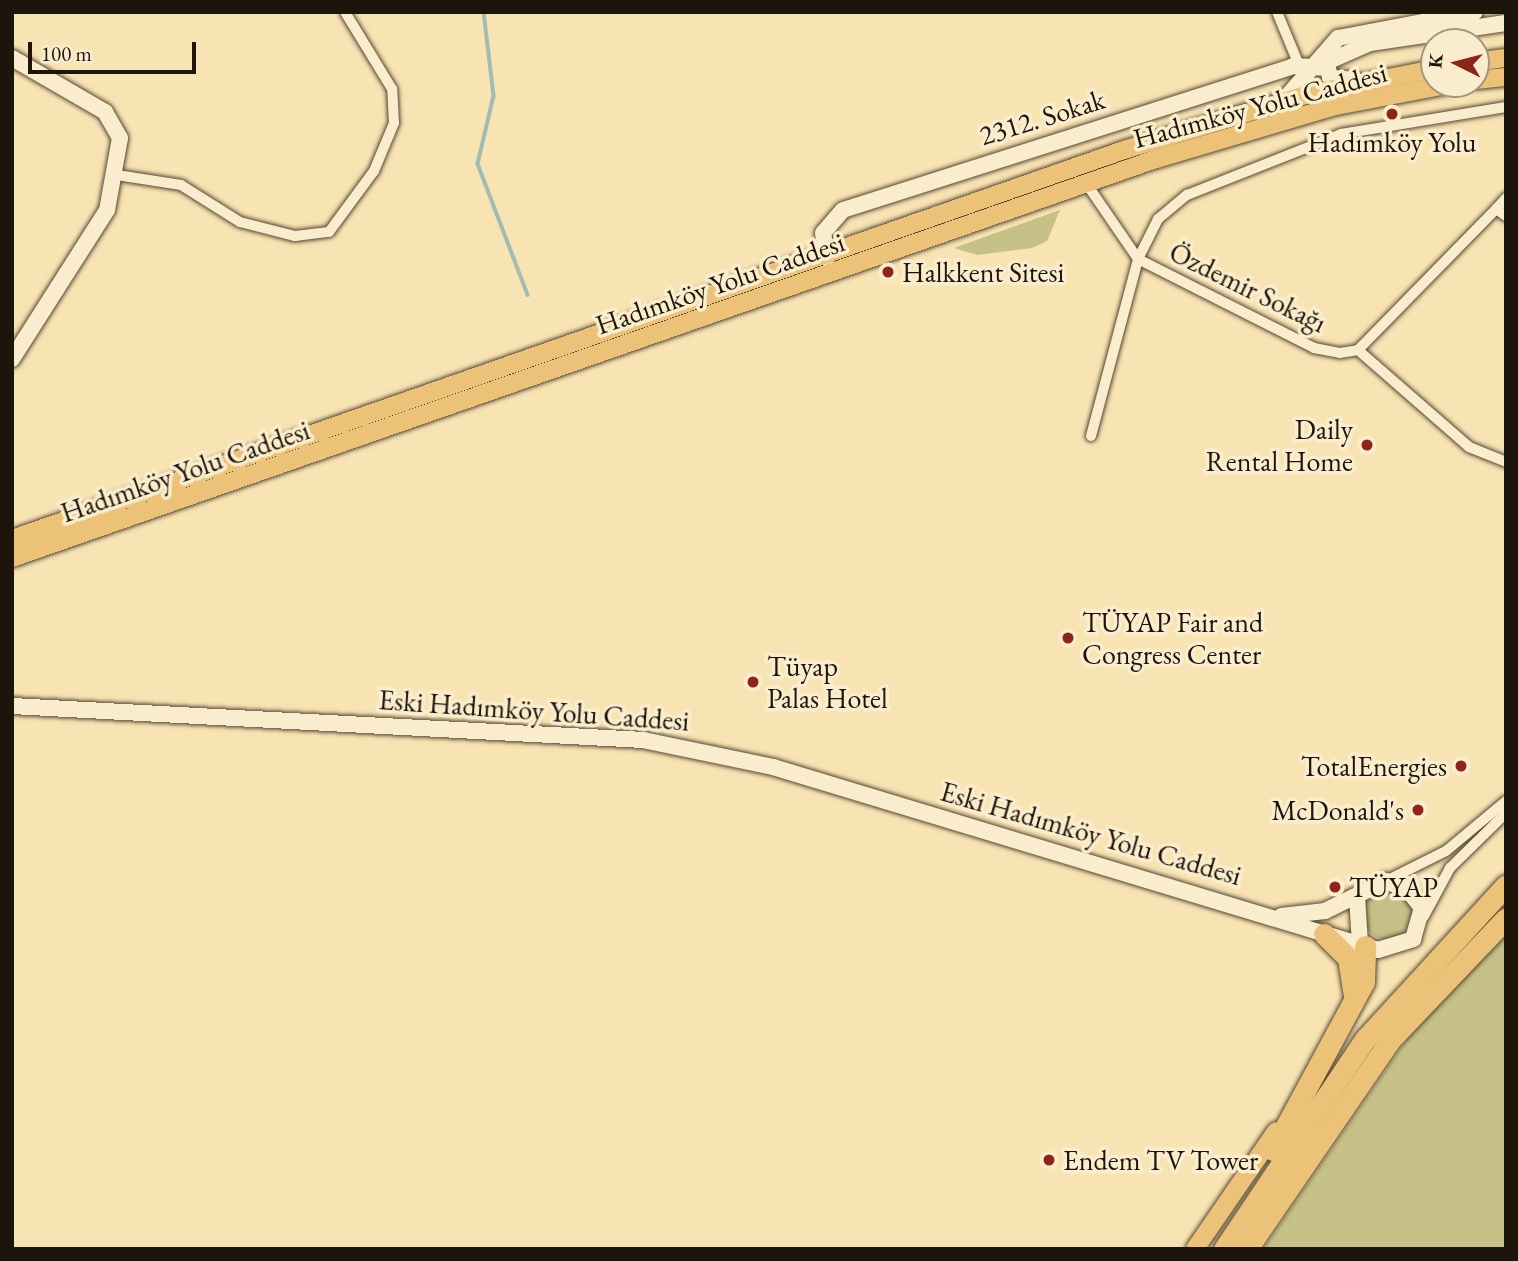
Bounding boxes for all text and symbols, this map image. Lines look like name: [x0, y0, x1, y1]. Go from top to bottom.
scale bar: [32, 28, 200, 72]
north arrow: [1420, 28, 1490, 98]
text: 100 m: [41, 40, 92, 67]
text: K: [1422, 52, 1449, 69]
street label: Hadımköy Yolu Caddesi: [1130, 55, 1390, 155]
street label: 2312. Sokak: [975, 82, 1109, 152]
marker: Hadımköy Yolu: [1384, 106, 1400, 122]
place label: Hadımköy Yolu: [1307, 125, 1477, 159]
street label: Hadımköy Yolu Caddesi: [591, 225, 849, 341]
street label: Özdemir Sokağı: [1164, 235, 1332, 339]
place label: Halkkent Sitesi: [902, 255, 1064, 289]
marker: Halkkent Sitesi: [880, 264, 896, 280]
place label: Daily Rental Home: [1206, 412, 1353, 478]
street label: Hadımköy Yolu Caddesi: [56, 413, 314, 529]
marker: Daily Rental Home: [1359, 437, 1375, 453]
place label: TÜYAP Fair and Congress Center: [1082, 605, 1263, 671]
marker: TÜYAP Fair and Congress Center: [1060, 630, 1076, 646]
place label: Tüyap Palas Hotel: [767, 649, 888, 715]
marker: Tüyap Palas Hotel: [745, 674, 761, 690]
street label: Eski Hadımköy Yolu Caddesi: [378, 682, 690, 738]
place label: TotalEnergies: [1301, 749, 1447, 783]
marker: TotalEnergies: [1453, 758, 1469, 774]
street label: Eski Hadımköy Yolu Caddesi: [937, 774, 1245, 892]
place label: McDonald's: [1271, 793, 1404, 827]
marker: McDonald's: [1410, 802, 1426, 818]
place label: TÜYAP: [1349, 870, 1438, 904]
marker: TÜYAP: [1327, 879, 1343, 895]
place label: Endem TV Tower: [1063, 1143, 1258, 1177]
marker: Endem TV Tower: [1041, 1152, 1057, 1168]

